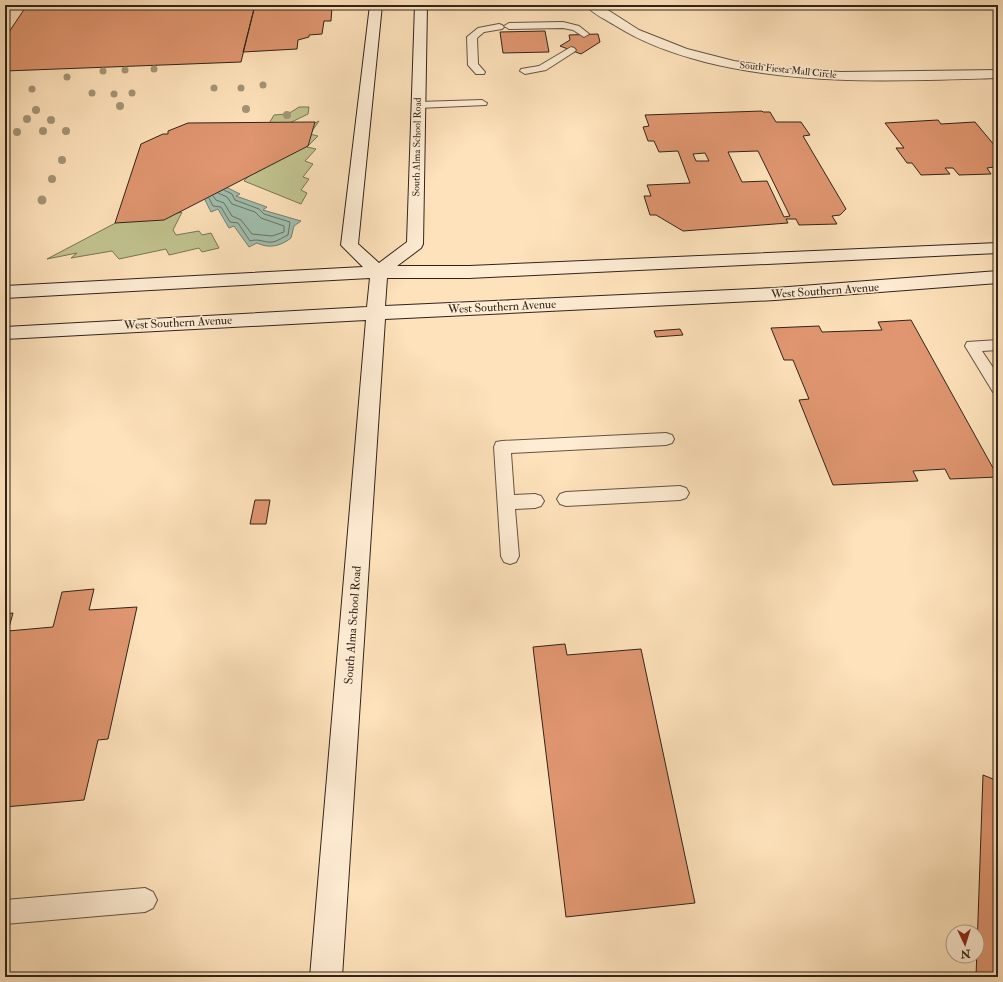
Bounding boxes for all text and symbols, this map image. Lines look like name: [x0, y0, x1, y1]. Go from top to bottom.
street label: South Fiesta Mall Circle: [739, 59, 837, 81]
street label: South Alma School Road: [410, 97, 424, 197]
street label: West Southern Avenue: [769, 280, 880, 302]
street label: West Southern Avenue: [446, 297, 557, 317]
street label: West Southern Avenue: [122, 313, 233, 333]
street label: South Alma School Road: [341, 565, 365, 685]
north arrow: [945, 924, 985, 964]
text: N: [959, 947, 972, 960]

